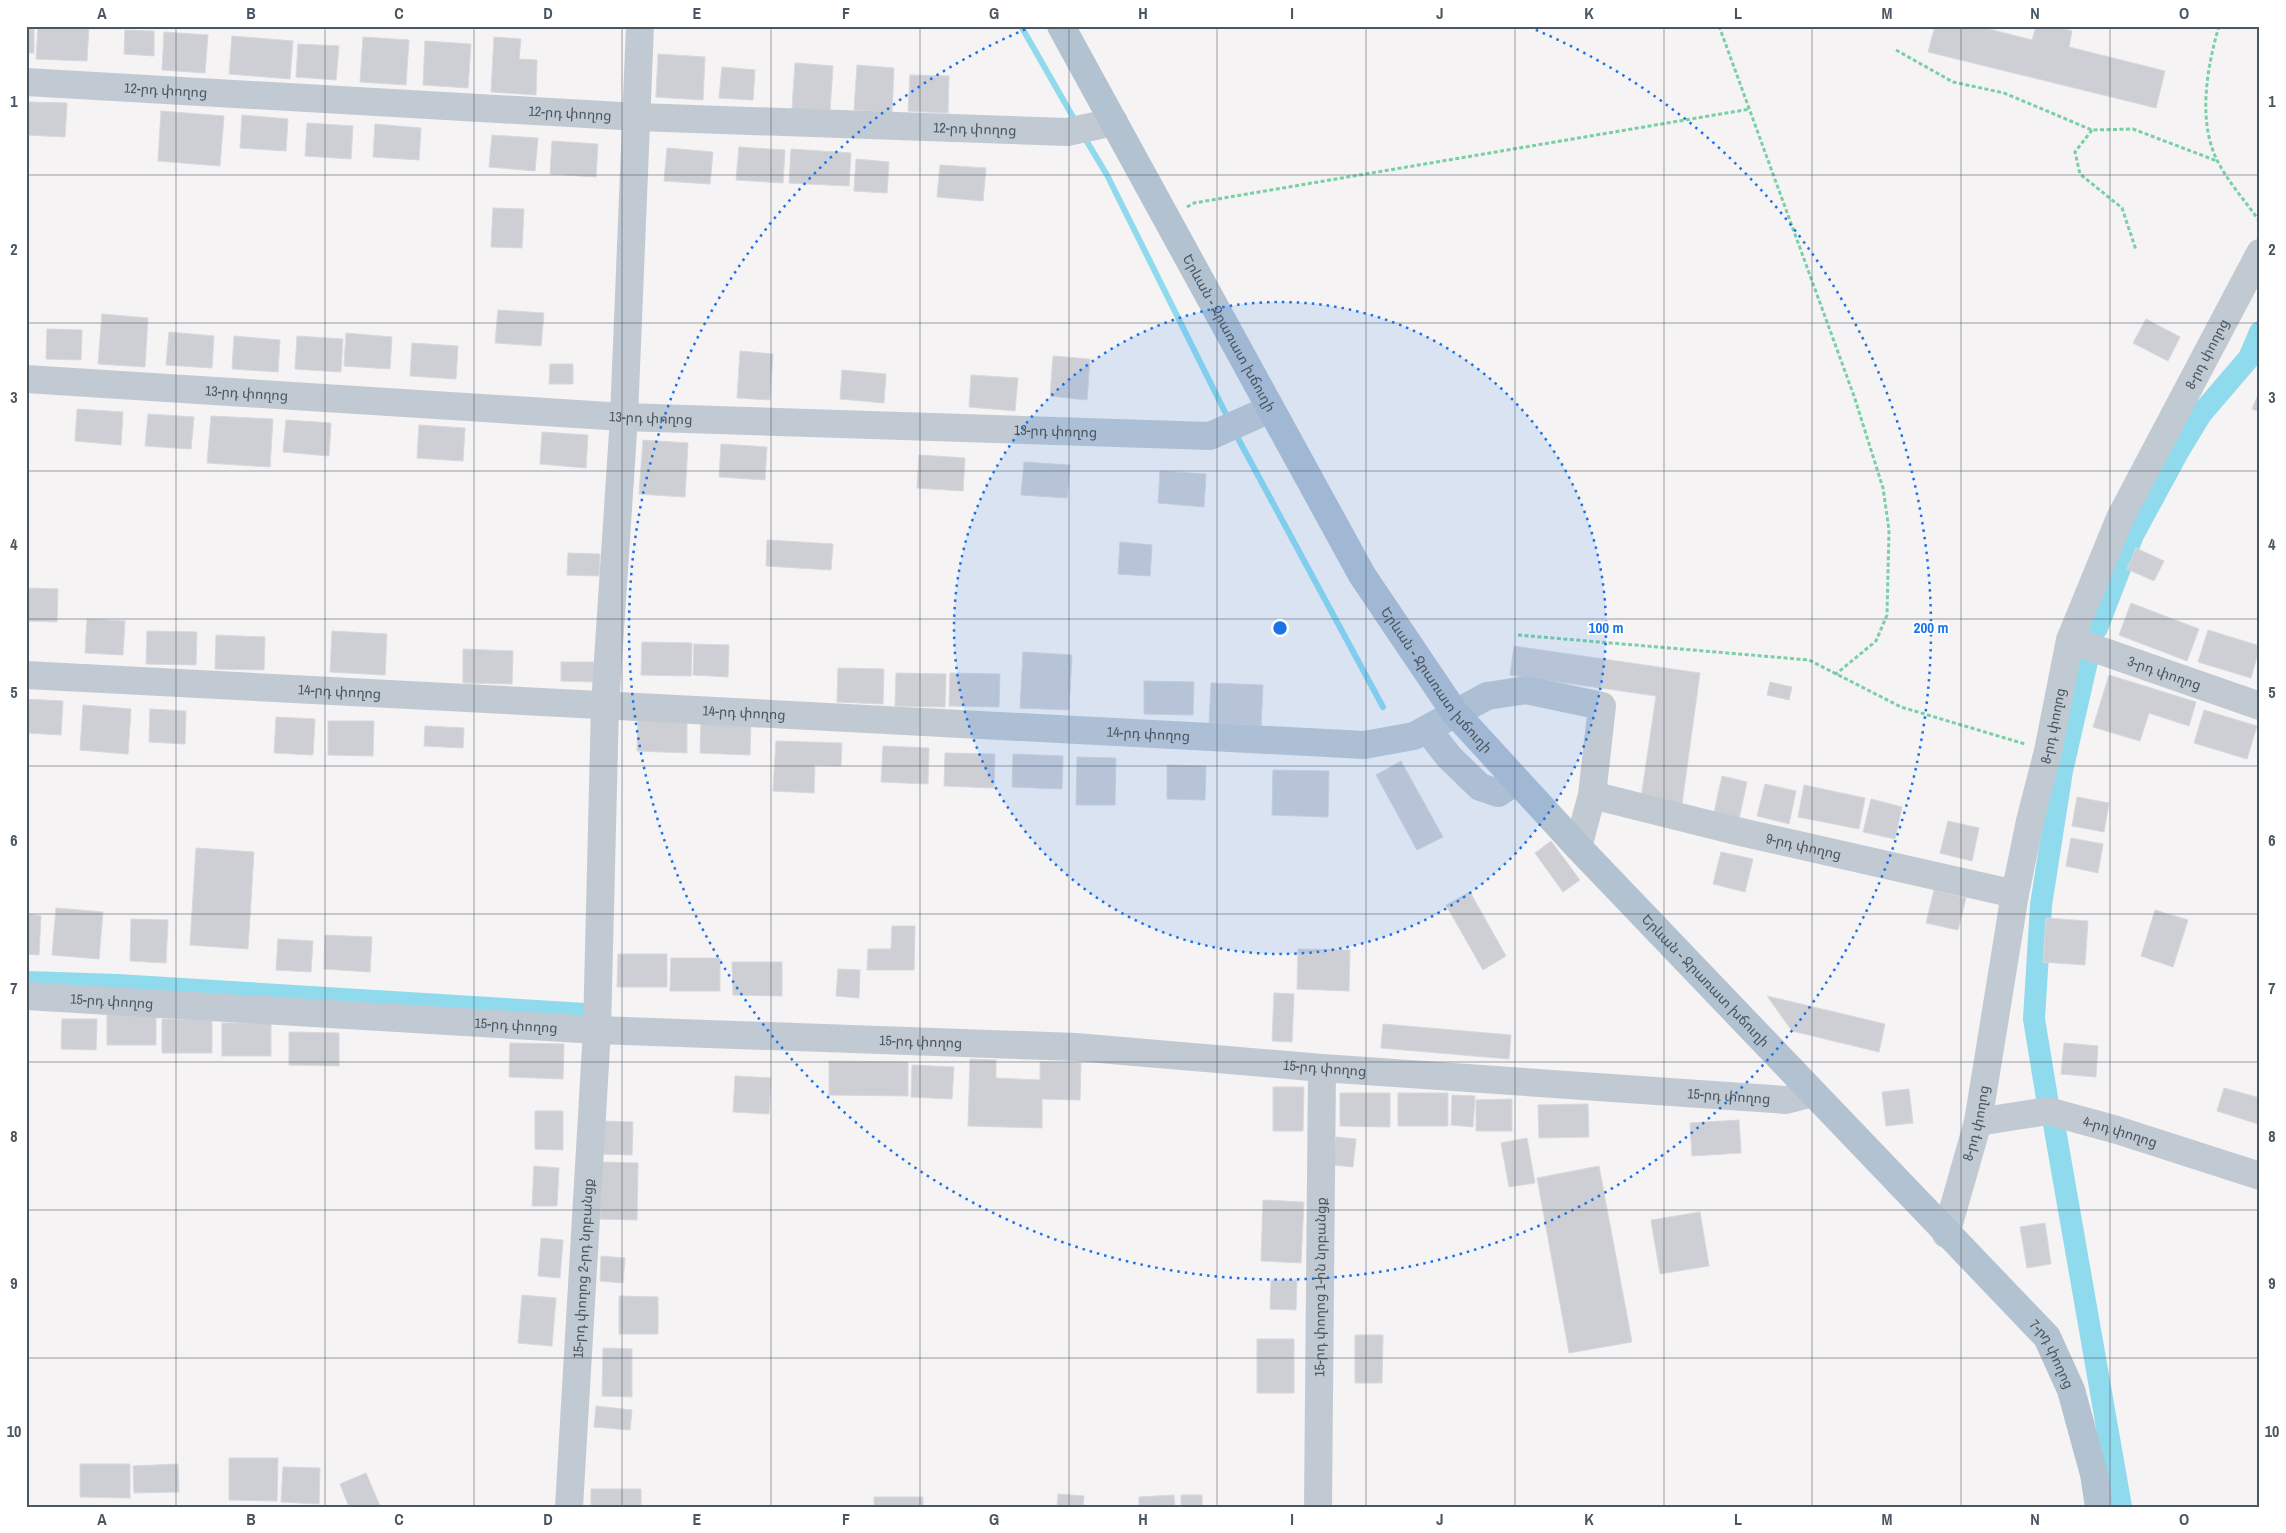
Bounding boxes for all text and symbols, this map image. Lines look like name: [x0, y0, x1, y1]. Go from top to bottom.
text: A: [97, 2, 107, 24]
text: B: [246, 2, 256, 24]
text: C: [394, 2, 404, 24]
text: D: [543, 2, 553, 24]
text: E: [693, 2, 702, 24]
text: F: [842, 2, 850, 24]
text: G: [989, 2, 999, 24]
text: H: [1138, 2, 1148, 24]
text: I: [1290, 2, 1294, 24]
text: J: [1436, 2, 1444, 24]
text: K: [1584, 2, 1594, 24]
text: L: [1734, 2, 1742, 24]
text: M: [1882, 2, 1893, 24]
text: N: [2030, 2, 2040, 24]
text: O: [2179, 2, 2189, 24]
street label: 12-րդ փողոց: [124, 79, 208, 101]
text: 1: [10, 90, 18, 112]
text: 1: [2268, 90, 2276, 112]
street label: 12-րդ փողոց: [528, 102, 612, 124]
street label: 12-րդ փողոց: [933, 118, 1017, 139]
text: 2: [10, 238, 18, 260]
text: 2: [2268, 238, 2276, 260]
street label: Երևան - Ջրառատ խճուղի: [1179, 251, 1280, 415]
street label: 8-րդ փողոց: [2181, 316, 2233, 392]
street label: 13-րդ փողոց: [204, 381, 289, 405]
text: 3: [10, 386, 18, 408]
text: 3: [2268, 386, 2276, 408]
street label: 13-րդ փողոց: [609, 407, 693, 428]
street label: 13-րդ փողոց: [1014, 421, 1098, 441]
text: 4: [10, 533, 18, 555]
text: 4: [2268, 533, 2276, 555]
street label: Երևան - Ջրառատ խճուղի: [1377, 603, 1496, 757]
text: 100 m: [1589, 617, 1623, 638]
text: 200 m: [1914, 617, 1948, 638]
centre of rings: [1271, 619, 1289, 637]
street label: 3-րդ փողոց: [2125, 652, 2204, 694]
street label: 14-րդ փողոց: [297, 680, 382, 703]
text: 5: [10, 681, 18, 703]
text: 5: [2268, 681, 2276, 703]
street label: 8-րդ փողոց: [2036, 686, 2069, 766]
street label: 14-րդ փողոց: [702, 701, 786, 724]
street label: 14-րդ փողոց: [1106, 723, 1191, 745]
text: 6: [10, 829, 18, 851]
street label: 9-րդ փողոց: [1764, 829, 1843, 864]
text: 6: [2268, 829, 2276, 851]
street label: Երևան - Ջրառատ խճուղի: [1638, 910, 1773, 1051]
text: 7: [10, 977, 18, 999]
text: 7: [2268, 977, 2276, 999]
street label: 15-րդ փողոց: [70, 990, 154, 1013]
street label: 15-րդ փողոց: [474, 1014, 558, 1037]
street label: 15-րդ փողոց: [879, 1031, 963, 1052]
street label: 15-րդ փողոց: [1282, 1056, 1367, 1080]
street label: 15-րդ փողոց: [1687, 1084, 1771, 1108]
street label: 8-րդ փողոց: [1958, 1084, 1993, 1163]
street label: 4-րդ փողոց: [2081, 1112, 2160, 1151]
text: 8: [10, 1125, 18, 1147]
text: 8: [2268, 1125, 2276, 1147]
street label: 15-րդ փողոց 2-րդ նրբանցք: [569, 1178, 597, 1359]
street label: 15-րդ փողոց 1-ին նրբանցք: [1310, 1197, 1330, 1377]
text: 9: [10, 1272, 18, 1294]
text: 9: [2268, 1272, 2276, 1294]
street label: 7-րդ փողոց: [2026, 1315, 2078, 1392]
text: 10: [7, 1420, 21, 1442]
text: 10: [2265, 1420, 2279, 1442]
text: A: [97, 1508, 107, 1530]
text: B: [246, 1508, 256, 1530]
text: C: [394, 1508, 404, 1530]
text: D: [543, 1508, 553, 1530]
text: E: [693, 1508, 702, 1530]
text: F: [842, 1508, 850, 1530]
text: G: [989, 1508, 999, 1530]
text: H: [1138, 1508, 1148, 1530]
text: I: [1290, 1508, 1294, 1530]
text: J: [1436, 1508, 1444, 1530]
text: K: [1584, 1508, 1594, 1530]
text: L: [1734, 1508, 1742, 1530]
text: M: [1882, 1508, 1893, 1530]
text: N: [2030, 1508, 2040, 1530]
text: O: [2179, 1508, 2189, 1530]

